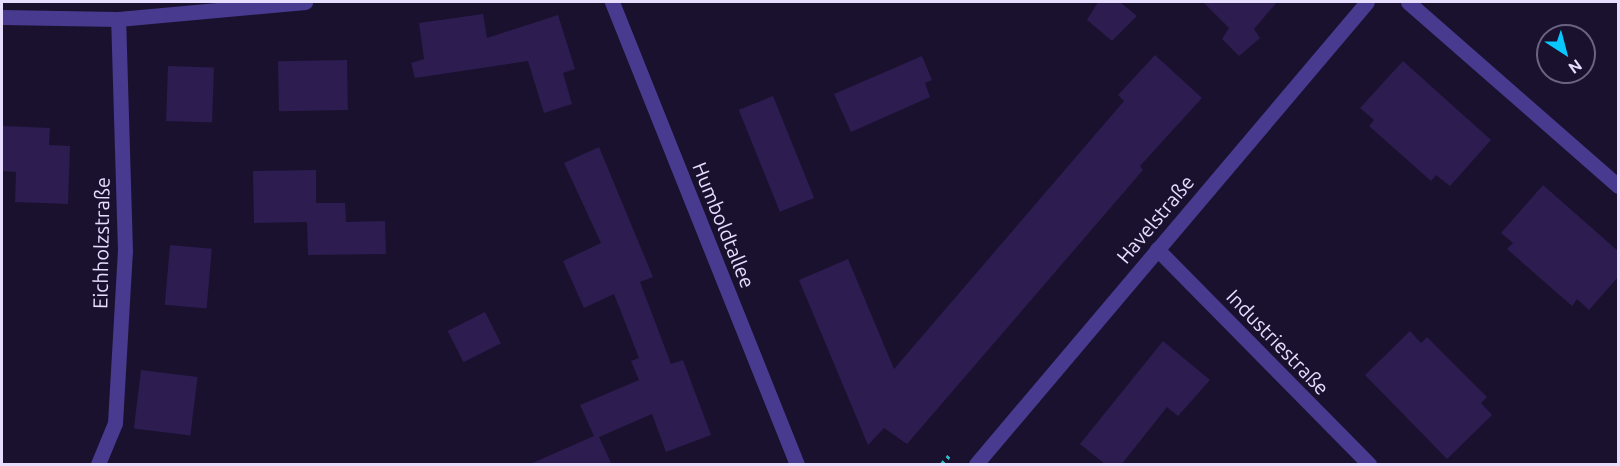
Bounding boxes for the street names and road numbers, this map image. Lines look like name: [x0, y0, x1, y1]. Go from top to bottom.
street label: Humboldtallee: [688, 159, 760, 291]
street label: Havelstraße: [1111, 170, 1199, 268]
street label: Eichholzstraße: [88, 177, 114, 309]
street label: Industriestraße: [1222, 284, 1334, 400]

